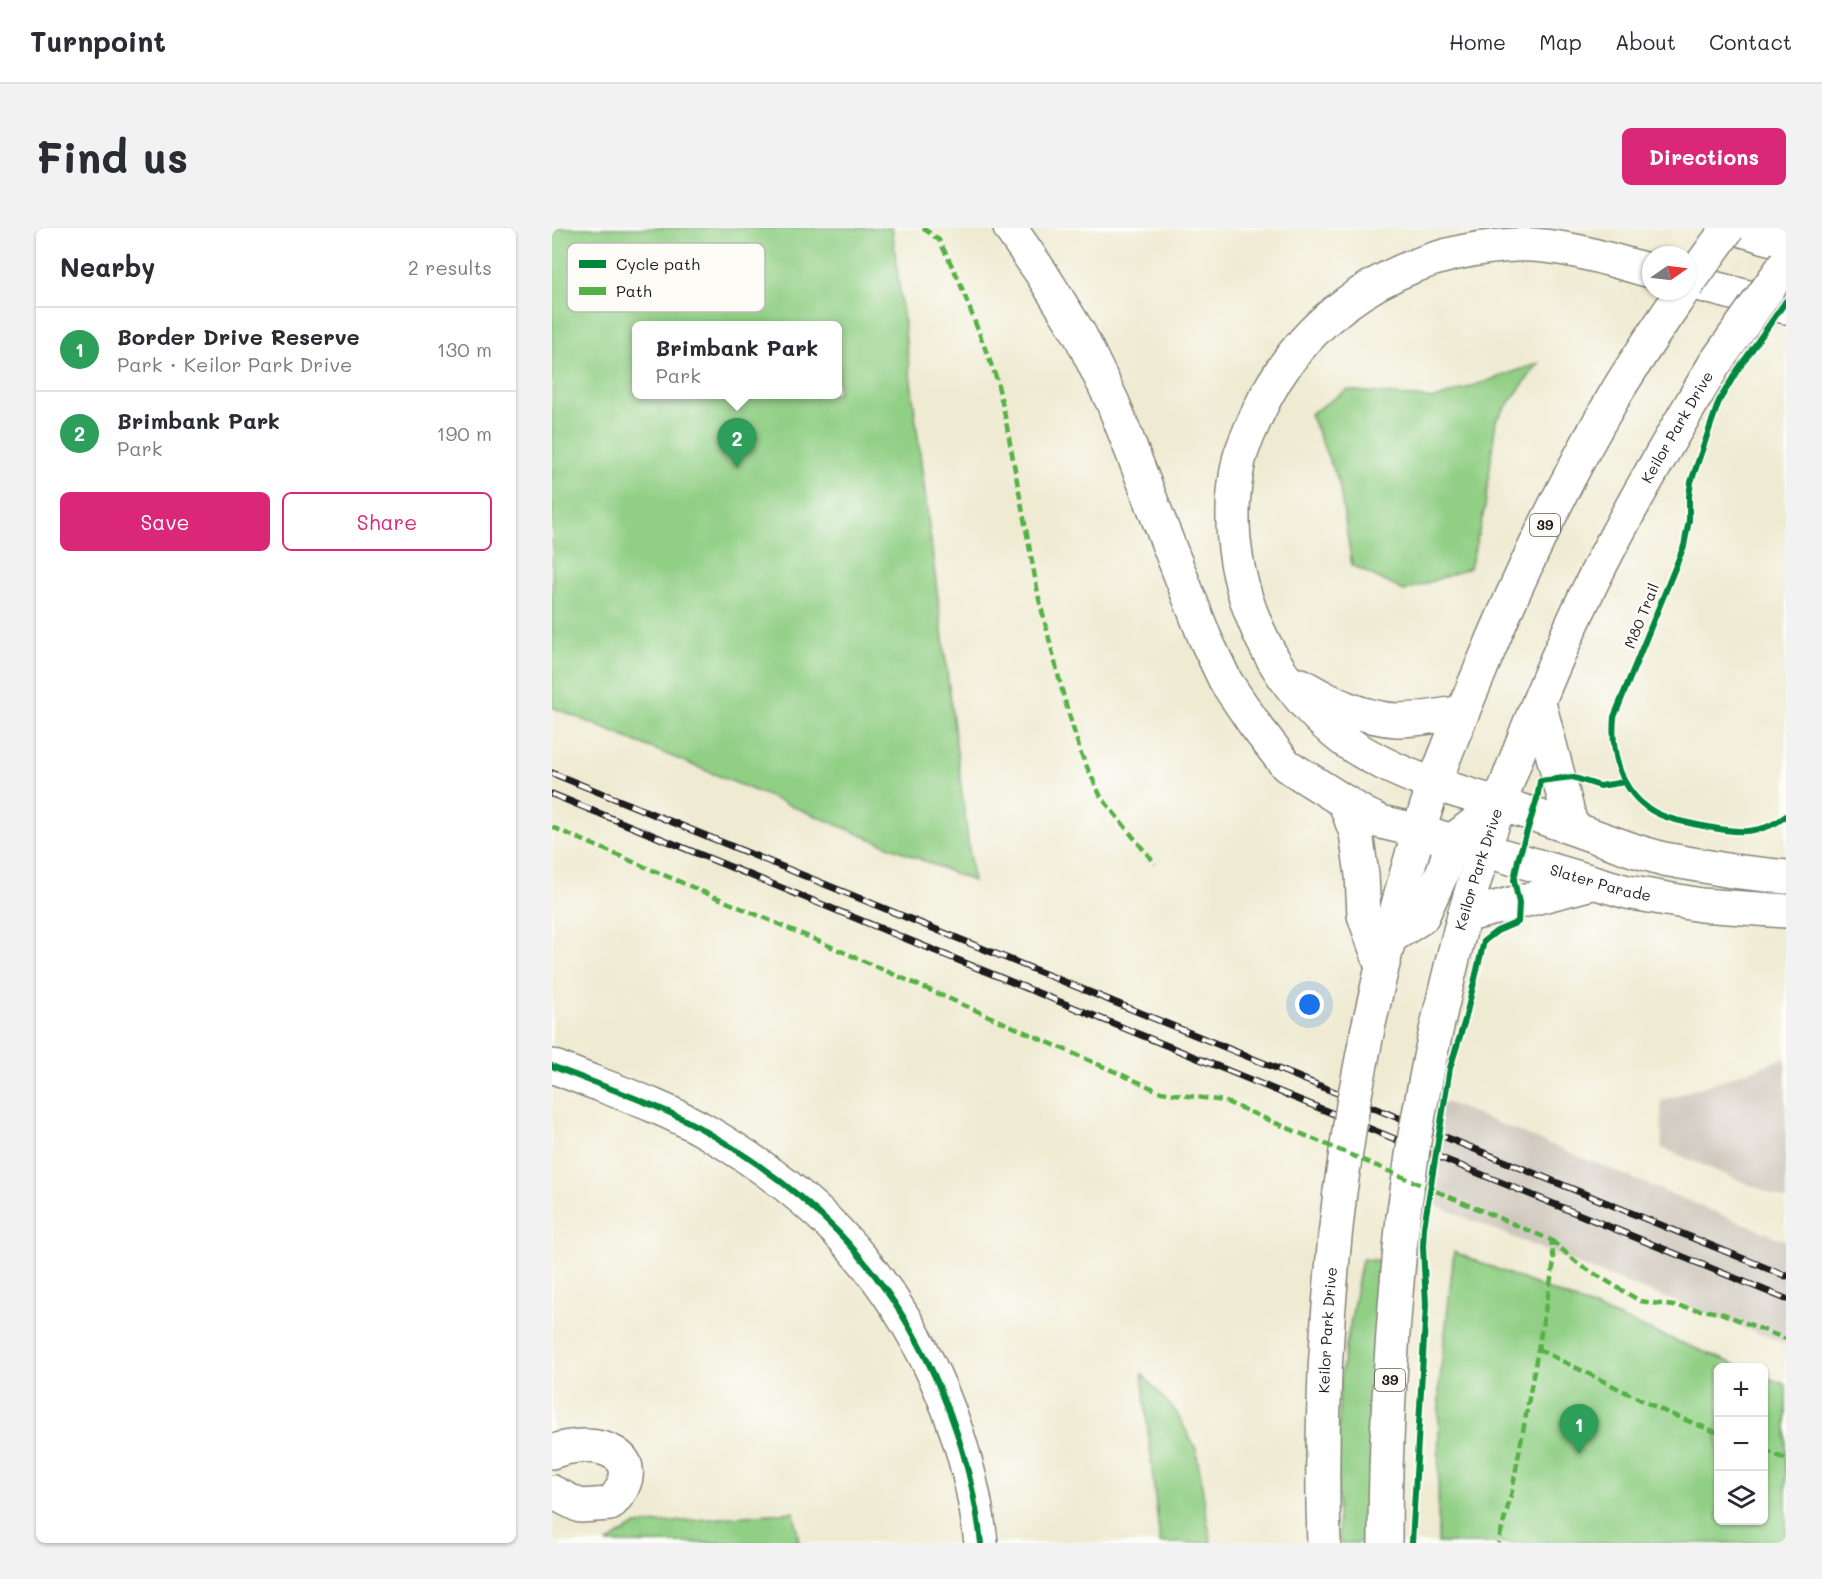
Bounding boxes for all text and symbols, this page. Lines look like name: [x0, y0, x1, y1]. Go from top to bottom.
text: Turnpoint: [30, 23, 166, 59]
text: Home: [1449, 28, 1506, 55]
text: Map: [1539, 28, 1582, 55]
text: About: [1615, 28, 1676, 55]
text: Contact: [1709, 28, 1792, 55]
button: Directions: [1622, 128, 1786, 185]
text: Find us: [36, 129, 188, 184]
legend: [567, 243, 765, 312]
north arrow: [1642, 246, 1696, 300]
text: Nearby: [60, 250, 155, 284]
text: Cycle path: [616, 253, 700, 274]
text: 2 results: [408, 254, 492, 280]
text: Path: [616, 280, 652, 301]
popup: [632, 321, 842, 399]
text: Border Drive Reserve: [117, 322, 360, 351]
text: Brimbank Park: [656, 333, 818, 362]
text: 1: [75, 336, 84, 362]
text: 130 m: [437, 336, 492, 362]
text: Park · Keilor Park Drive: [117, 351, 352, 377]
text: Park: [656, 362, 701, 388]
street label: Keilor Park Drive: [1636, 367, 1717, 486]
text: Brimbank Park: [117, 406, 280, 435]
pin: 2: [718, 418, 756, 468]
text: 2: [74, 420, 85, 446]
text: 190 m: [437, 420, 492, 446]
text: Park: [117, 435, 162, 461]
button: Save: [60, 492, 270, 551]
button: Share: [282, 492, 492, 551]
road number: 39: [1530, 514, 1560, 536]
street label: M80 Trail: [1619, 580, 1663, 651]
street label: Keilor Park Drive: [1450, 805, 1506, 932]
street label: Slater Parade: [1548, 859, 1653, 905]
your location: [1295, 990, 1324, 1019]
street label: Keilor Park Drive: [1313, 1266, 1341, 1394]
map controls: [1714, 1363, 1768, 1525]
button: +: [1714, 1363, 1768, 1417]
road number: 39: [1375, 1369, 1405, 1391]
pin: 1: [1560, 1404, 1598, 1454]
button: −: [1714, 1417, 1768, 1471]
button: layers: [1714, 1471, 1768, 1525]

